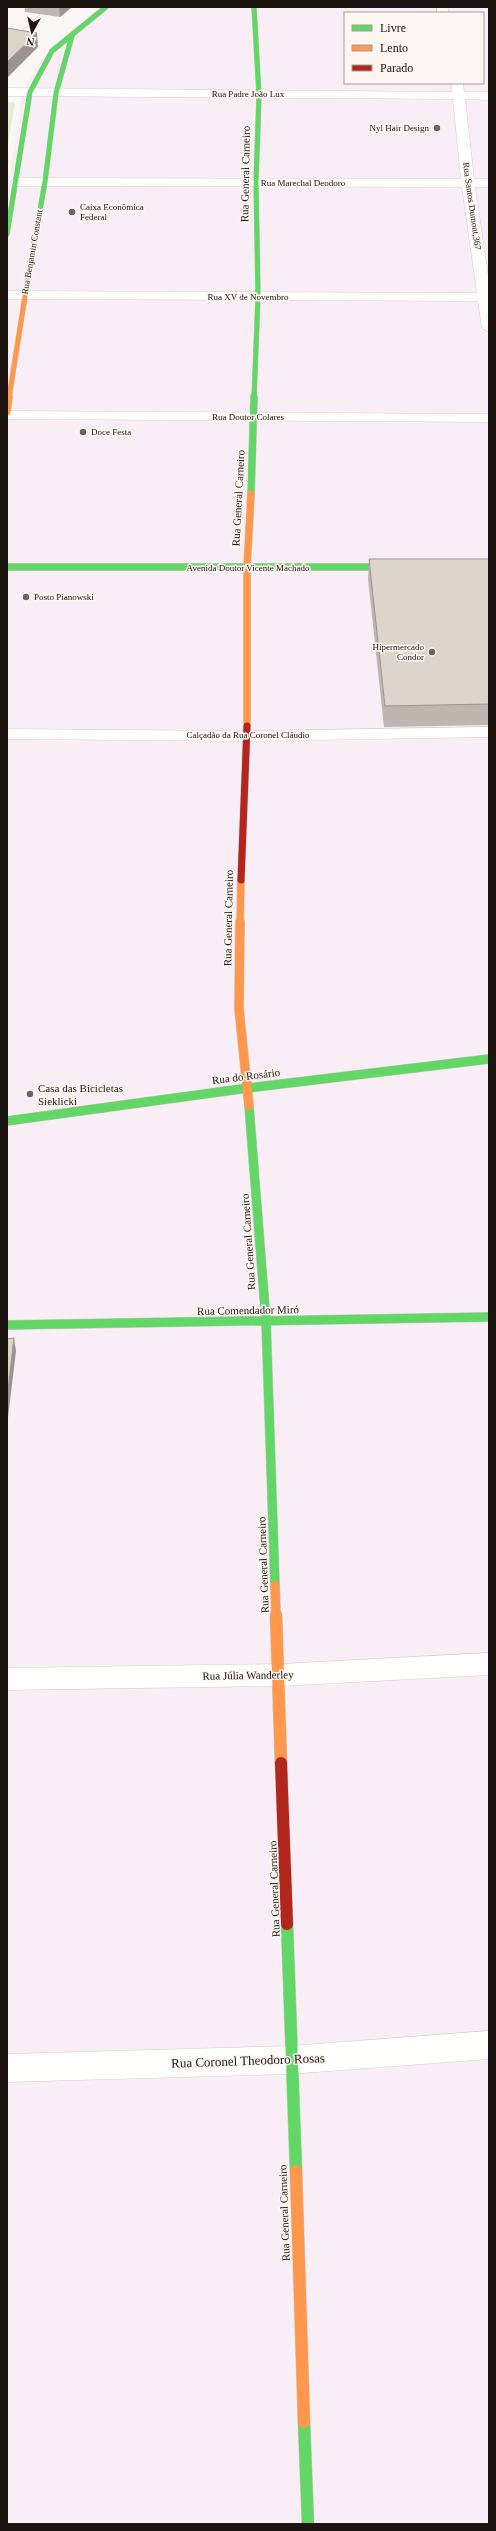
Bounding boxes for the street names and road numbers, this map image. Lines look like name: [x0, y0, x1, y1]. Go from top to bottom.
street label: Rua Padre João Lux: [212, 89, 285, 99]
street label: Rua General Carneiro: [238, 125, 252, 222]
street label: Rua Santos Dumont,367: [461, 162, 483, 251]
street label: Rua Marechal Deodoro: [261, 178, 346, 188]
street label: Rua Benjamin Constant: [20, 208, 44, 295]
street label: Rua XV de Novembro: [207, 292, 289, 302]
street label: Rua Doutor Colares: [212, 412, 284, 422]
street label: Rua General Carneiro: [229, 449, 247, 547]
street label: Avenida Doutor Vicente Machado: [187, 563, 310, 573]
street label: Calçadão da Rua Coronel Cláudio: [187, 730, 310, 740]
street label: Rua General Carneiro: [221, 869, 235, 966]
street label: Rua do Rosário: [211, 1066, 281, 1086]
street label: Rua General Carneiro: [239, 1193, 257, 1291]
street label: Rua Comendador Miró: [197, 1303, 300, 1317]
street label: Rua General Carneiro: [255, 1516, 271, 1613]
street label: Rua Júlia Wanderley: [202, 1668, 294, 1682]
street label: Rua General Carneiro: [266, 1840, 282, 1937]
street label: Rua Coronel Theodoro Rosas: [171, 2050, 325, 2071]
street label: Rua General Carneiro: [276, 2164, 292, 2261]

